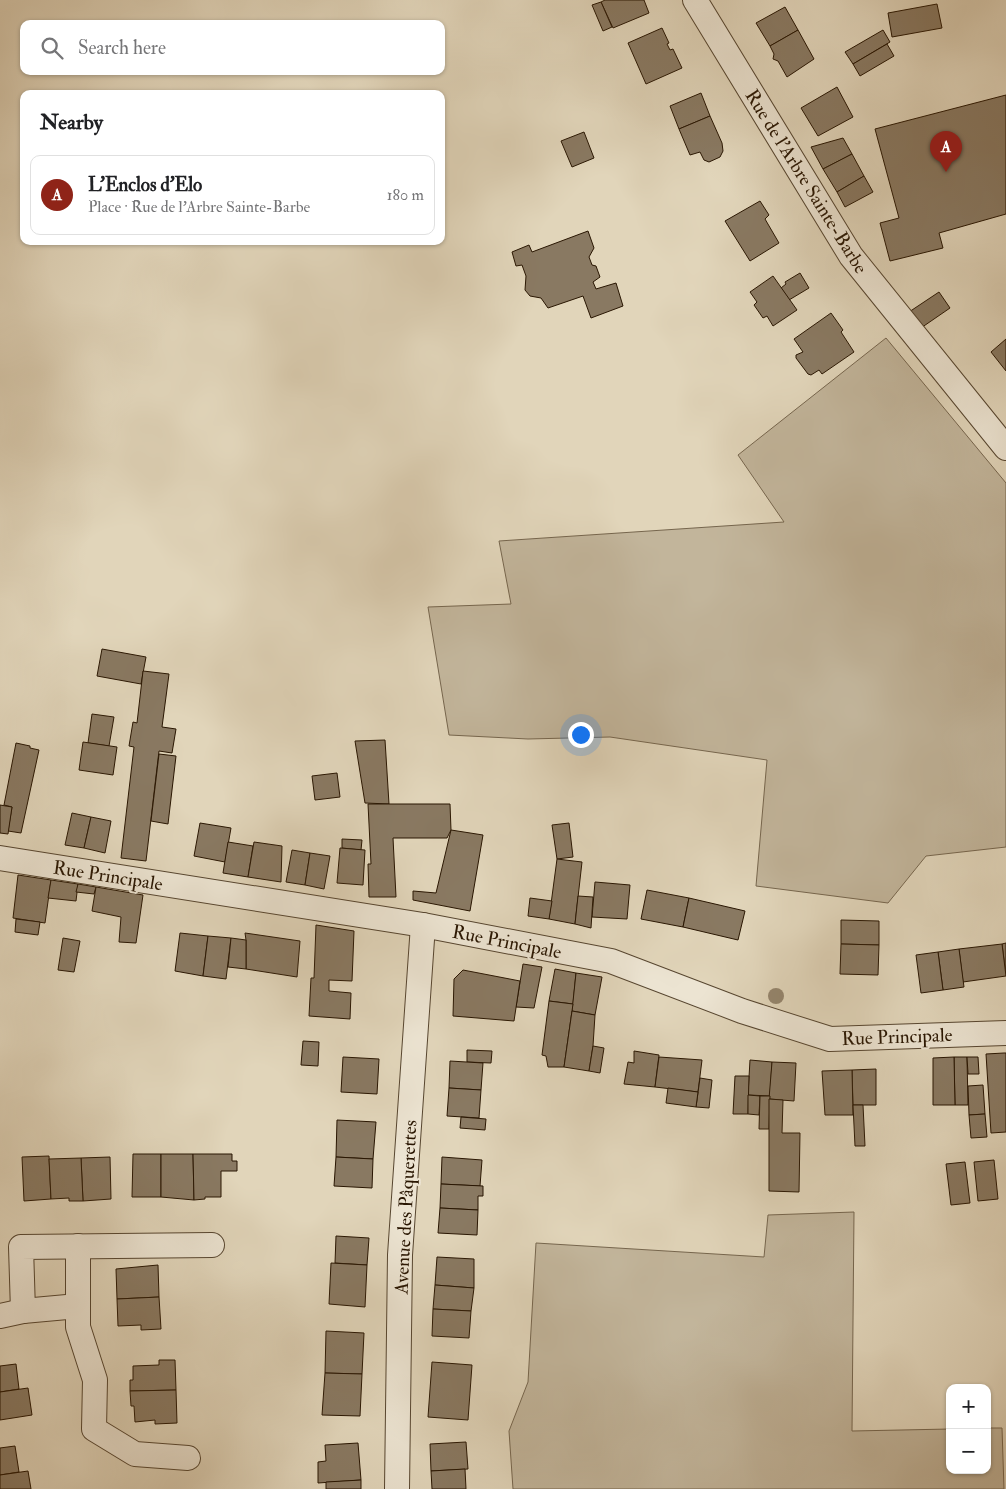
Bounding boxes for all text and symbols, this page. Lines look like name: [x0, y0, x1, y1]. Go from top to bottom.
search box: [20, 20, 445, 75]
icon: search: [38, 34, 66, 62]
text: Search here: [78, 36, 166, 60]
street label: Rue de l'Arbre Sainte-Barbe: [740, 85, 873, 278]
text: Nearby: [40, 109, 103, 136]
pin: A: [930, 131, 962, 172]
text: L'Enclos d'Elo: [88, 173, 202, 197]
text: A: [52, 185, 62, 205]
text: 180 m: [387, 185, 424, 205]
text: Place · Rue de l'Arbre Sainte-Barbe: [88, 197, 310, 217]
your location: [568, 722, 594, 748]
street label: Rue Principale: [51, 855, 165, 898]
street label: Rue Principale: [450, 920, 564, 965]
street label: Rue Principale: [841, 1023, 953, 1052]
street label: Avenue des Pâquerettes: [389, 1119, 423, 1296]
map controls: [946, 1384, 991, 1474]
button: +: [946, 1384, 991, 1429]
button: −: [946, 1429, 991, 1474]

